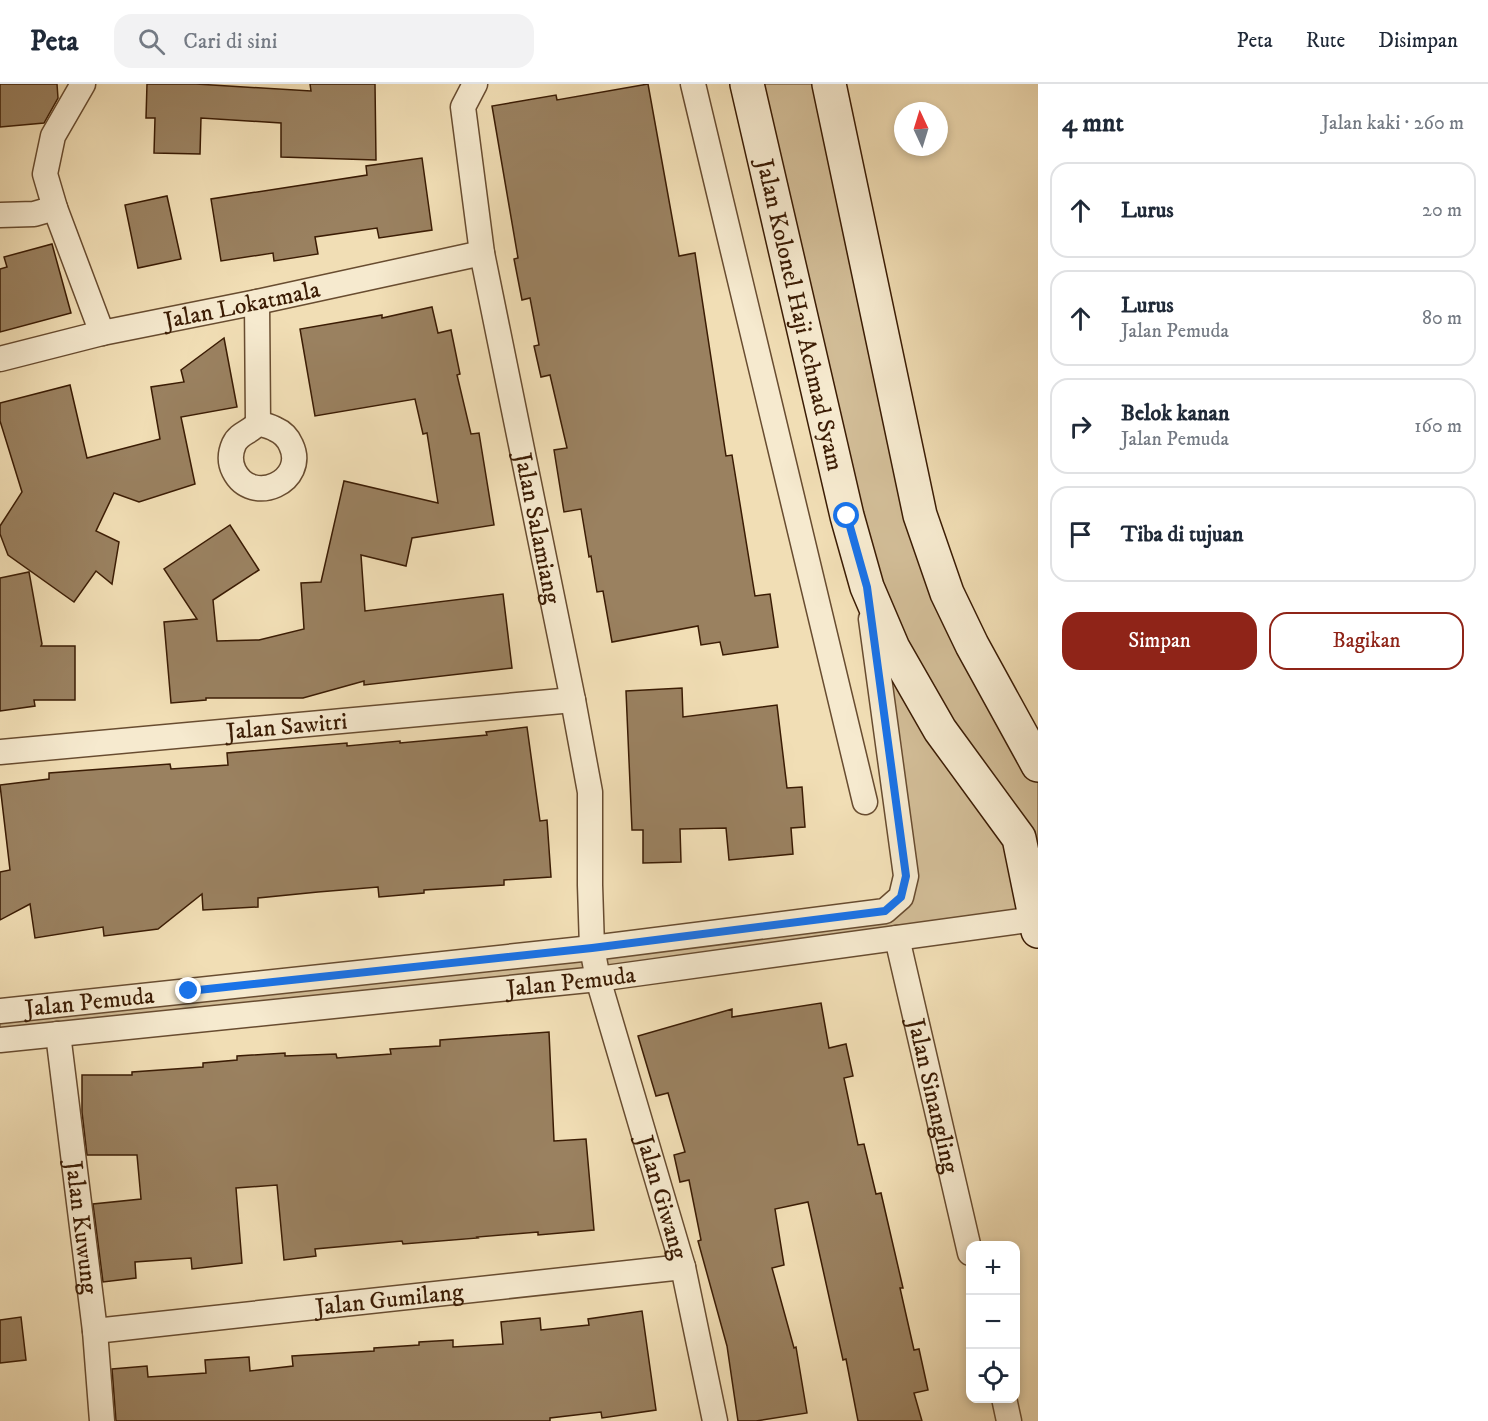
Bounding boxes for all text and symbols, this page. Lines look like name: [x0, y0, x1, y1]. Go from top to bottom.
search box: [114, 14, 534, 68]
text: Peta: [30, 24, 78, 59]
icon: search: [135, 25, 168, 58]
text: Cari di sini: [183, 28, 277, 55]
text: Peta: [1237, 28, 1273, 54]
text: Rute: [1306, 28, 1345, 54]
text: Disimpan: [1378, 28, 1458, 54]
north arrow: [894, 102, 948, 156]
text: 4 mnt: [1062, 107, 1124, 140]
text: Jalan kaki · 260 m: [1322, 111, 1464, 136]
street label: Jalan Kolonel Haji Achmad Syam: [748, 154, 850, 474]
icon: ahead: [1064, 194, 1097, 227]
text: Lurus: [1121, 197, 1174, 224]
text: 20 m: [1422, 198, 1462, 223]
street label: Jalan Lokatmala: [159, 275, 324, 337]
text: Lurus: [1121, 292, 1174, 319]
icon: ahead: [1064, 302, 1097, 335]
text: 80 m: [1422, 306, 1462, 331]
text: Jalan Pemuda: [1121, 319, 1229, 344]
text: Belok kanan: [1121, 400, 1229, 427]
icon: right: [1064, 410, 1097, 443]
text: 160 m: [1414, 414, 1462, 439]
text: Jalan Pemuda: [1121, 427, 1229, 452]
street label: Jalan Salamiang: [507, 448, 567, 607]
route start: [833, 502, 859, 528]
icon: arrive: [1064, 518, 1097, 551]
text: Tiba di tujuan: [1121, 521, 1243, 548]
button: Simpan: [1062, 612, 1257, 670]
button: Bagikan: [1269, 612, 1464, 670]
street label: Jalan Sawitri: [223, 707, 349, 748]
street label: Jalan Pemuda: [503, 960, 638, 1004]
route end: [175, 977, 201, 1003]
street label: Jalan Pemuda: [22, 981, 156, 1024]
street label: Jalan Sinangling: [900, 1014, 965, 1177]
street label: Jalan Giwang: [628, 1130, 694, 1263]
street label: Jalan Kuwung: [58, 1157, 104, 1296]
map controls: [966, 1241, 1020, 1403]
button: +: [966, 1241, 1020, 1295]
street label: Jalan Gumilang: [312, 1277, 465, 1323]
button: −: [966, 1295, 1020, 1349]
button: locate: [966, 1349, 1020, 1403]

